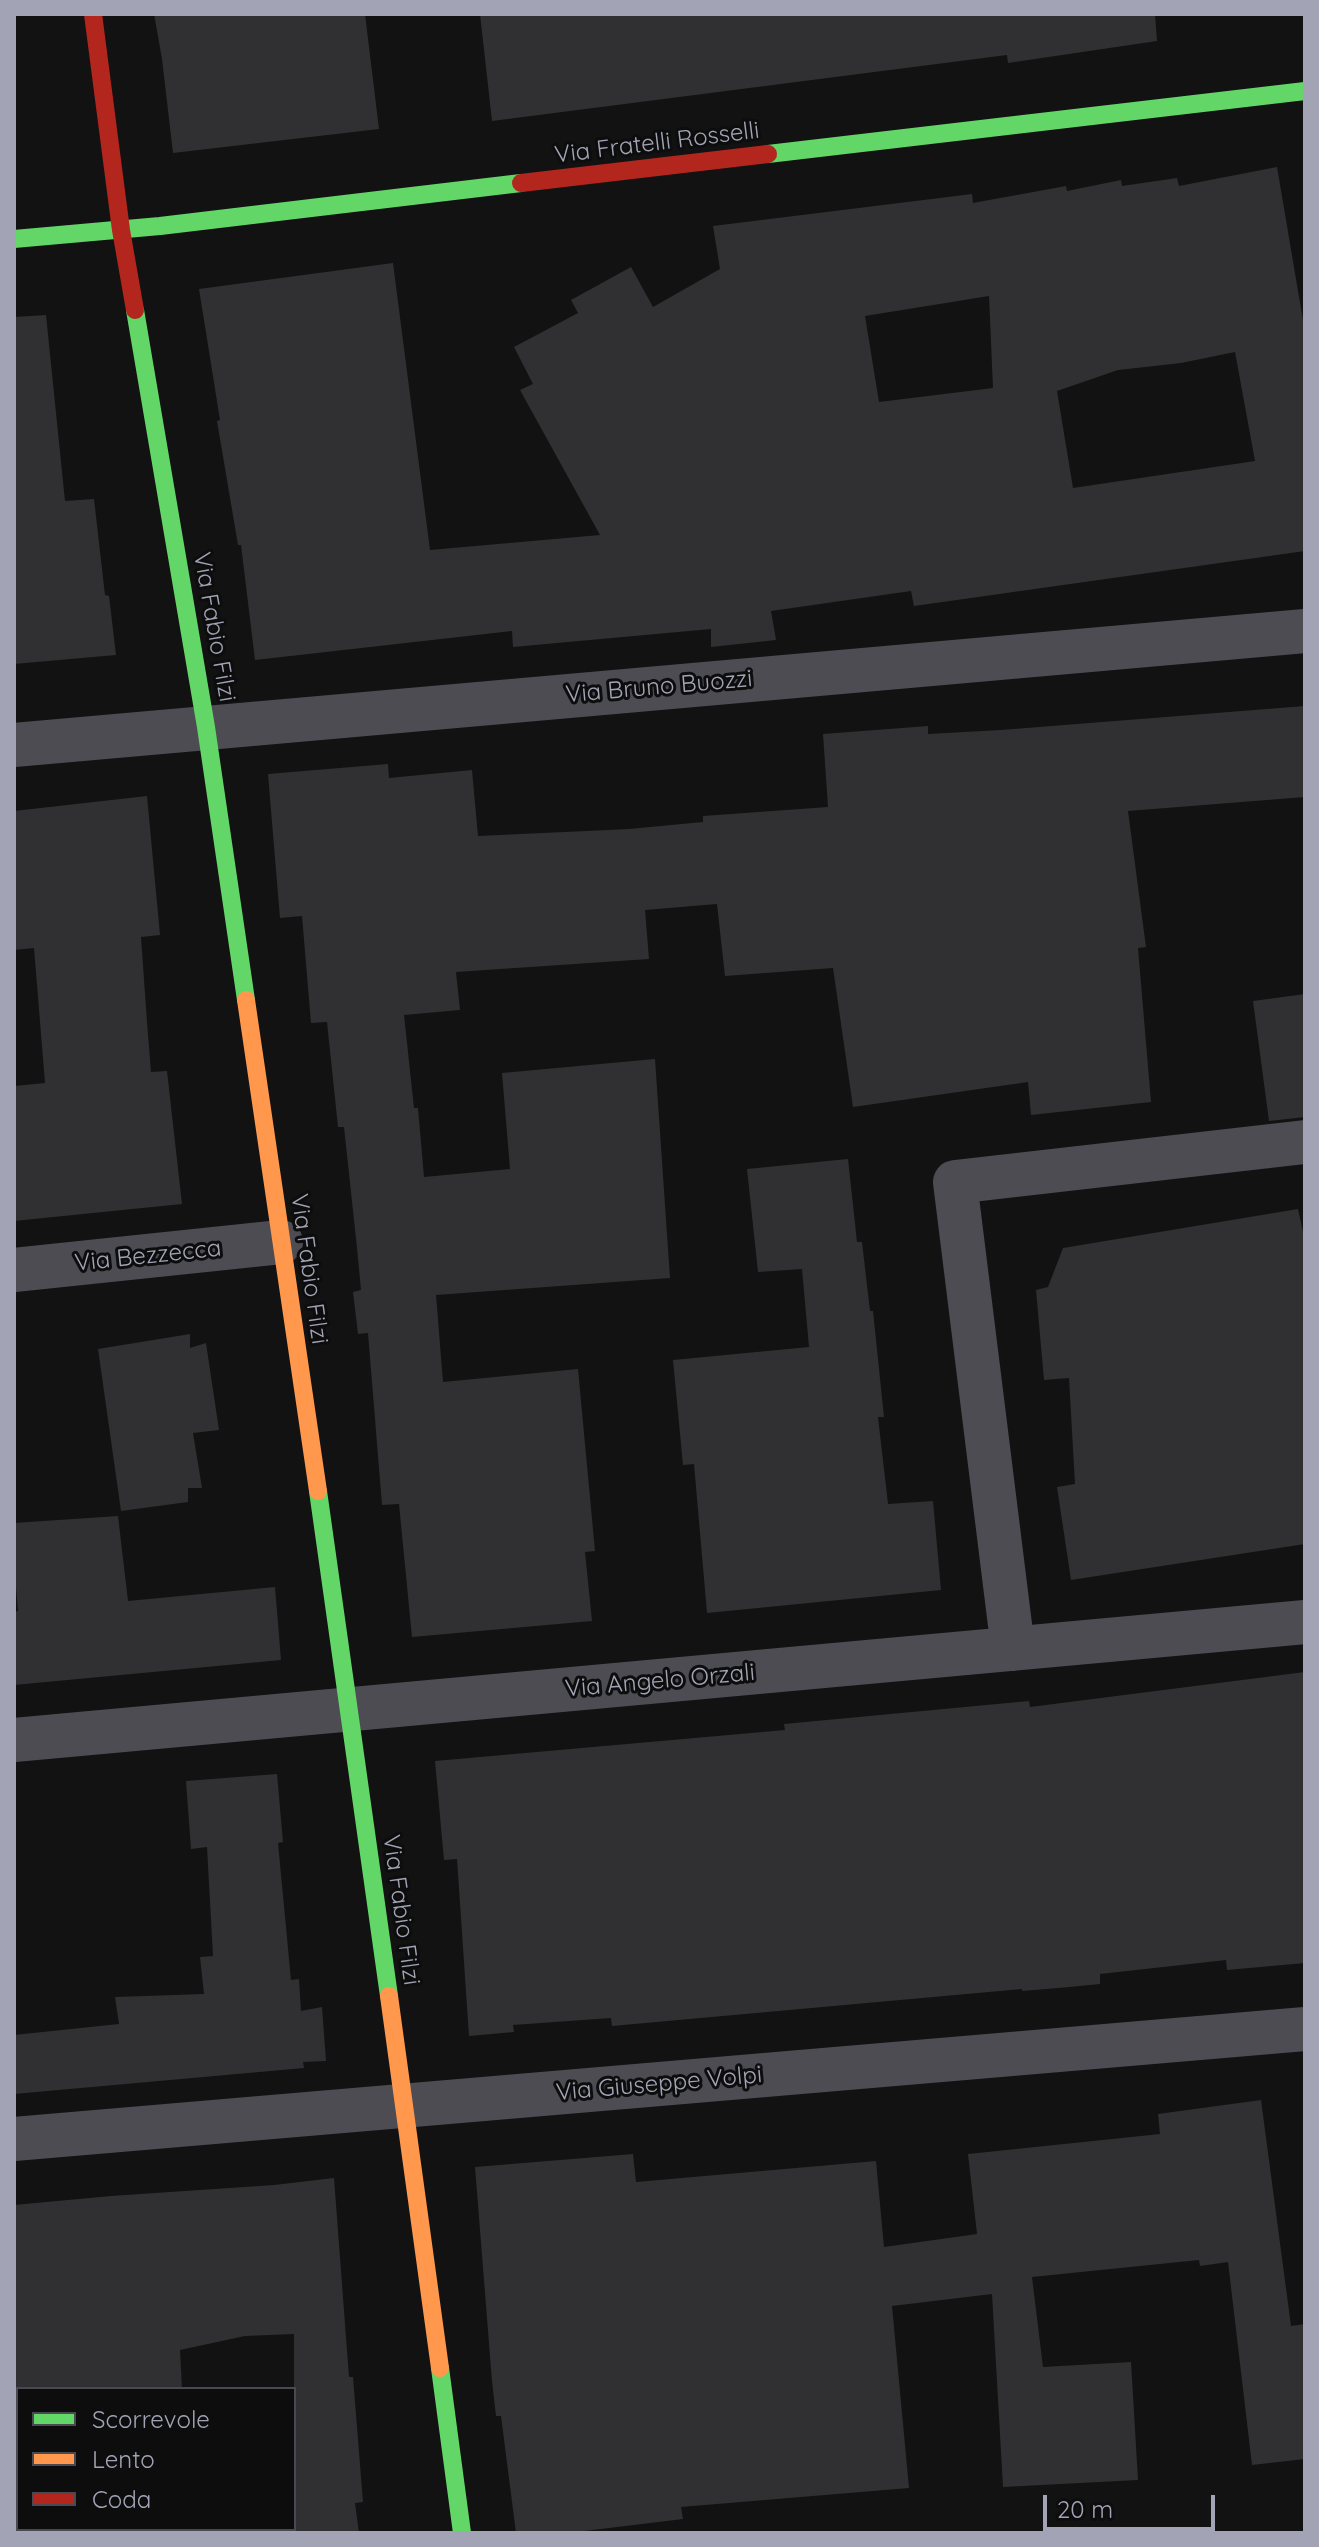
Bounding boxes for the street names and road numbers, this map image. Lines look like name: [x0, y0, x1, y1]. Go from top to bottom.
street label: Via Fratelli Rosselli: [553, 116, 761, 170]
street label: Via Fabio Filzi: [187, 550, 241, 704]
street label: Via Bruno Buozzi: [564, 664, 754, 710]
street label: Via Fabio Filzi: [284, 1192, 334, 1346]
street label: Via Bezzecca: [73, 1234, 223, 1278]
street label: Via Angelo Orzali: [564, 1658, 756, 1704]
street label: Via Fabio Filzi: [376, 1833, 426, 1987]
street label: Via Giuseppe Volpi: [555, 2061, 763, 2107]

